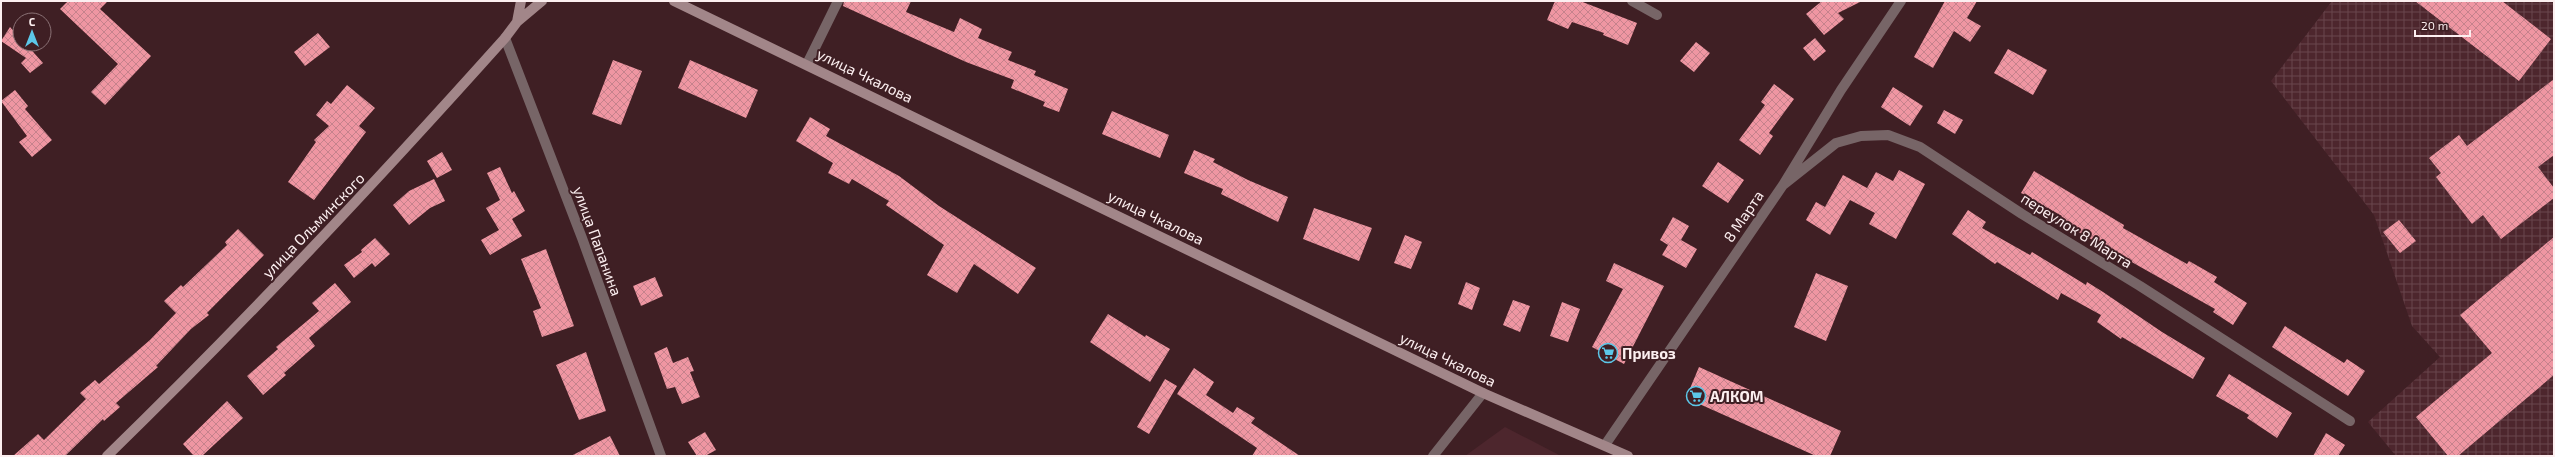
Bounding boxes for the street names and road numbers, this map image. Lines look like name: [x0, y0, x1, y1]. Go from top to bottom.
street label: улица Чкалова: [814, 44, 916, 107]
street label: улица Ольминского: [258, 169, 369, 282]
street label: улица Папанина: [569, 184, 626, 298]
street label: улица Чкалова: [1105, 186, 1207, 249]
street label: 8 Марта: [1719, 187, 1767, 245]
street label: переулок 8 Марта: [2018, 189, 2136, 272]
street label: улица Чкалова: [1397, 328, 1499, 391]

